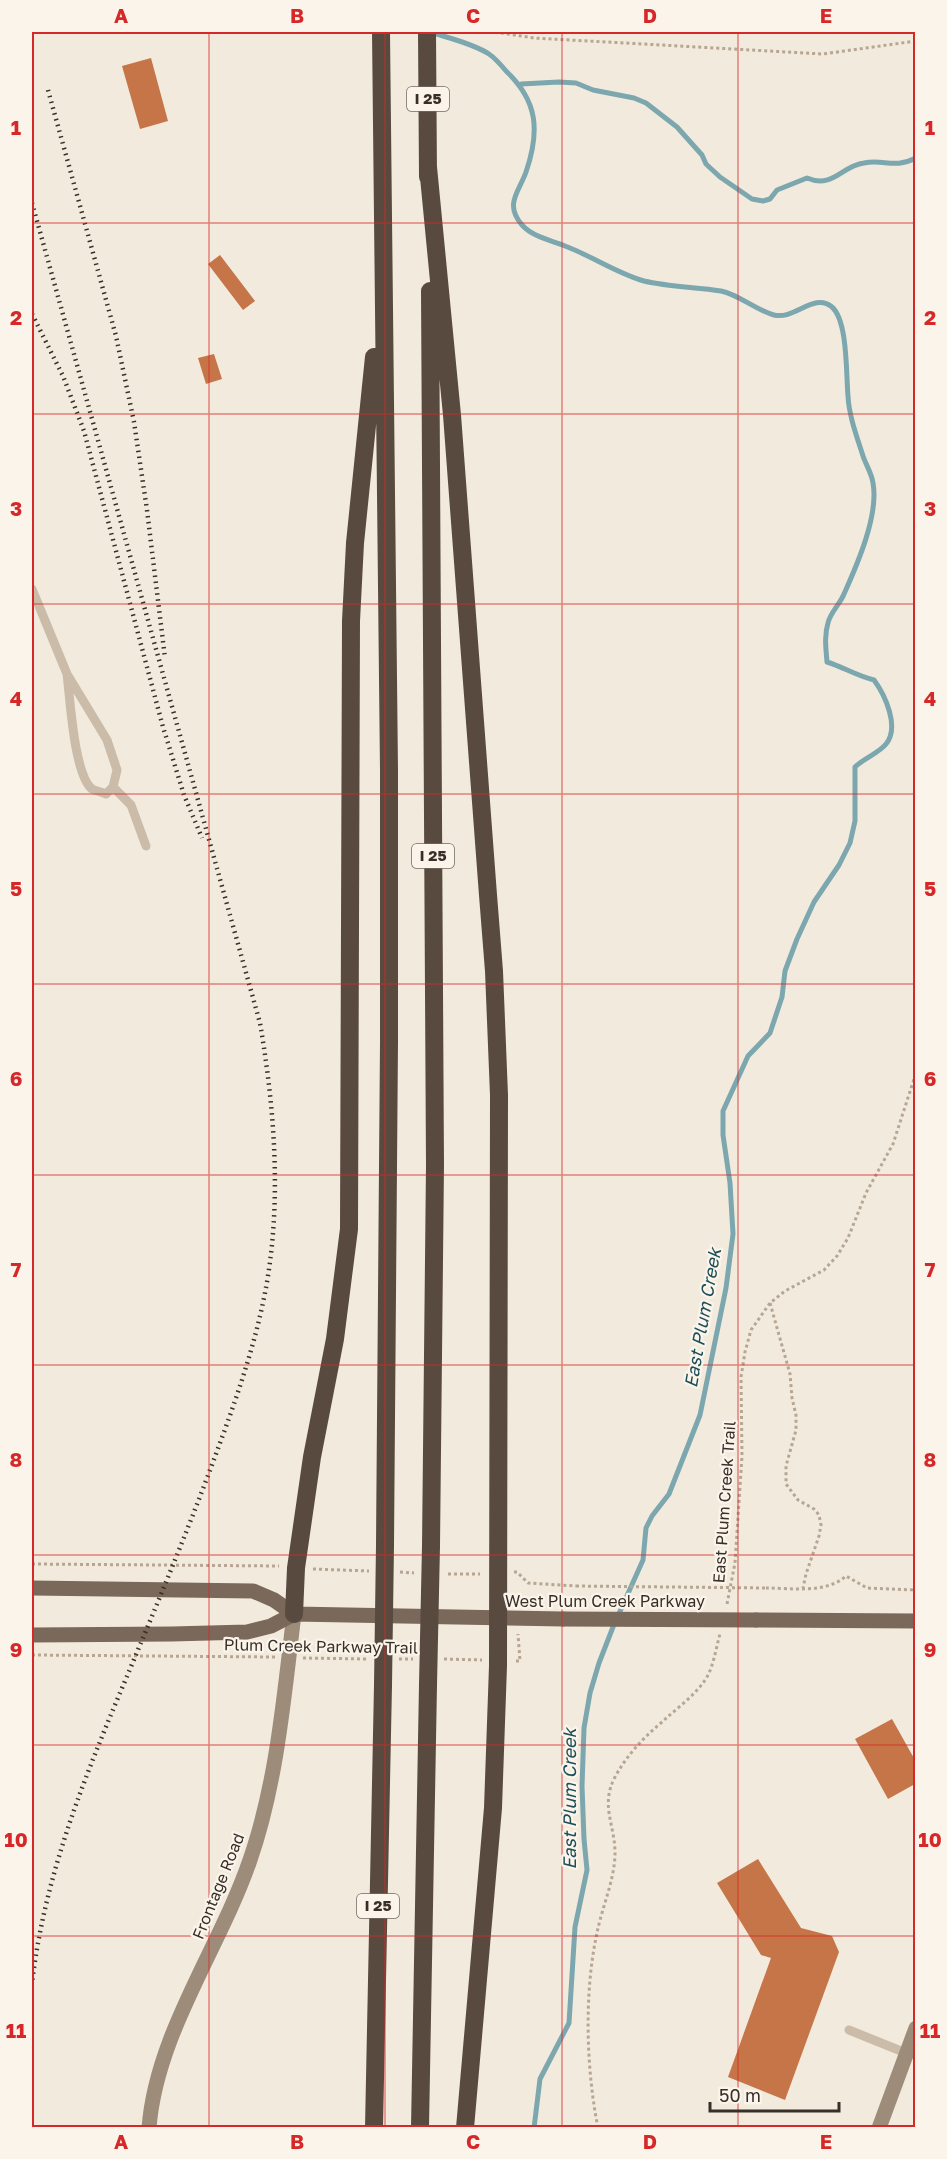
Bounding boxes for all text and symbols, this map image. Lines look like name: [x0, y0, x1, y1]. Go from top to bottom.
text: A: [114, 3, 128, 27]
text: B: [290, 3, 304, 27]
text: C: [466, 3, 480, 27]
text: D: [643, 3, 657, 27]
text: E: [820, 3, 832, 27]
road number: I 25: [407, 87, 449, 111]
text: 1: [11, 115, 21, 139]
text: 1: [925, 115, 935, 139]
text: 2: [10, 305, 22, 329]
text: 2: [924, 305, 936, 329]
text: 3: [10, 496, 22, 520]
text: 3: [924, 496, 936, 520]
text: 4: [10, 686, 22, 710]
text: 4: [924, 686, 936, 710]
road number: I 25: [412, 844, 454, 868]
text: 5: [10, 876, 22, 900]
text: 5: [924, 876, 936, 900]
text: 6: [10, 1066, 22, 1090]
text: 6: [924, 1066, 936, 1090]
water label: East Plum Creek: [679, 1245, 725, 1389]
text: 7: [11, 1257, 22, 1281]
text: 7: [925, 1257, 936, 1281]
street label: East Plum Creek Trail: [708, 1420, 740, 1584]
text: 8: [10, 1447, 22, 1471]
text: 8: [924, 1447, 936, 1471]
street label: West Plum Creek Parkway: [505, 1591, 705, 1611]
street label: Plum Creek Parkway Trail: [224, 1634, 418, 1658]
text: 9: [10, 1637, 22, 1661]
text: 9: [924, 1637, 936, 1661]
water label: East Plum Creek: [558, 1727, 580, 1870]
text: 10: [4, 1827, 28, 1851]
text: 10: [918, 1827, 942, 1851]
street label: Frontage Road: [188, 1830, 248, 1942]
road number: I 25: [357, 1894, 399, 1918]
text: 11: [6, 2018, 26, 2042]
text: 11: [920, 2018, 940, 2042]
scale bar: [710, 2075, 839, 2113]
text: 50 m: [719, 2084, 761, 2106]
text: A: [114, 2129, 128, 2153]
text: B: [290, 2129, 304, 2153]
text: C: [466, 2129, 480, 2153]
text: D: [643, 2129, 657, 2153]
text: E: [820, 2129, 832, 2153]

